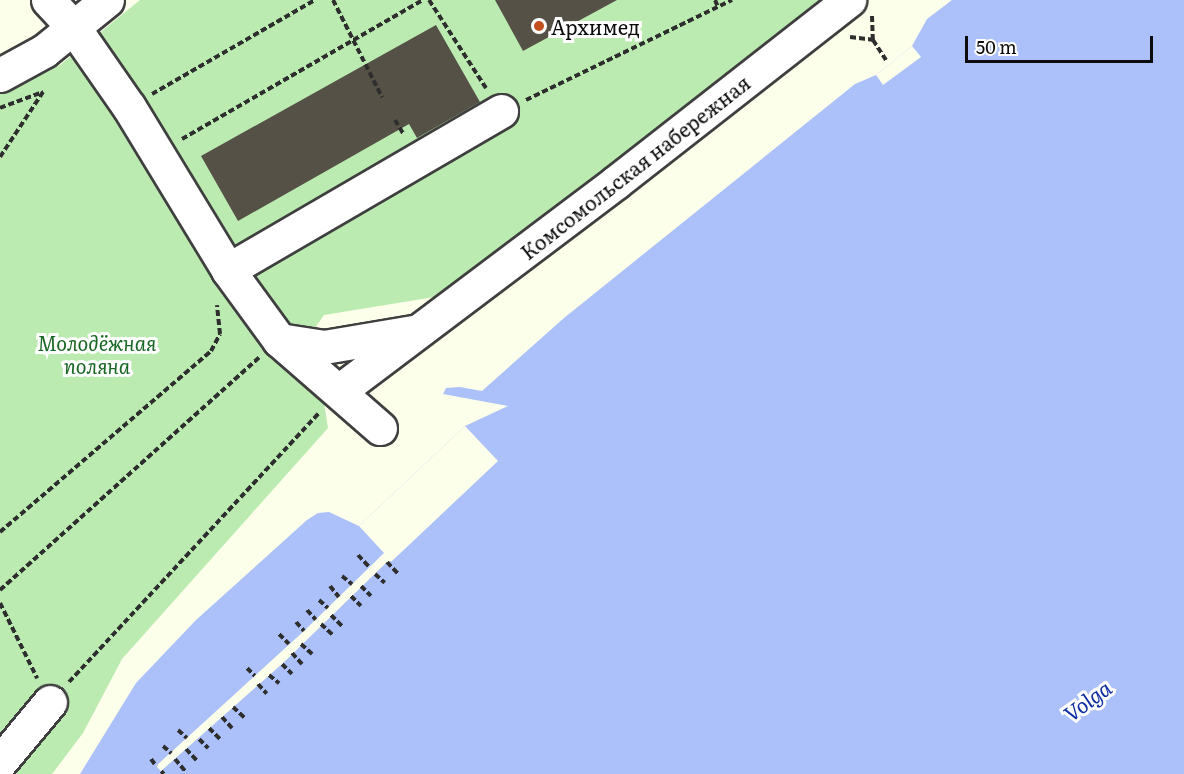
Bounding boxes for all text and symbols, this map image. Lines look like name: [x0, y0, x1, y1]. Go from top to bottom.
place label: Архимед: [551, 14, 640, 38]
marker: Архимед: [532, 19, 546, 33]
scale bar: [968, 24, 1156, 62]
text: 50 m: [976, 33, 1017, 60]
street label: Комсомольская набережная: [516, 70, 754, 264]
park label: Молодёжная поляна: [38, 331, 156, 378]
water label: Volga: [1058, 674, 1116, 726]

